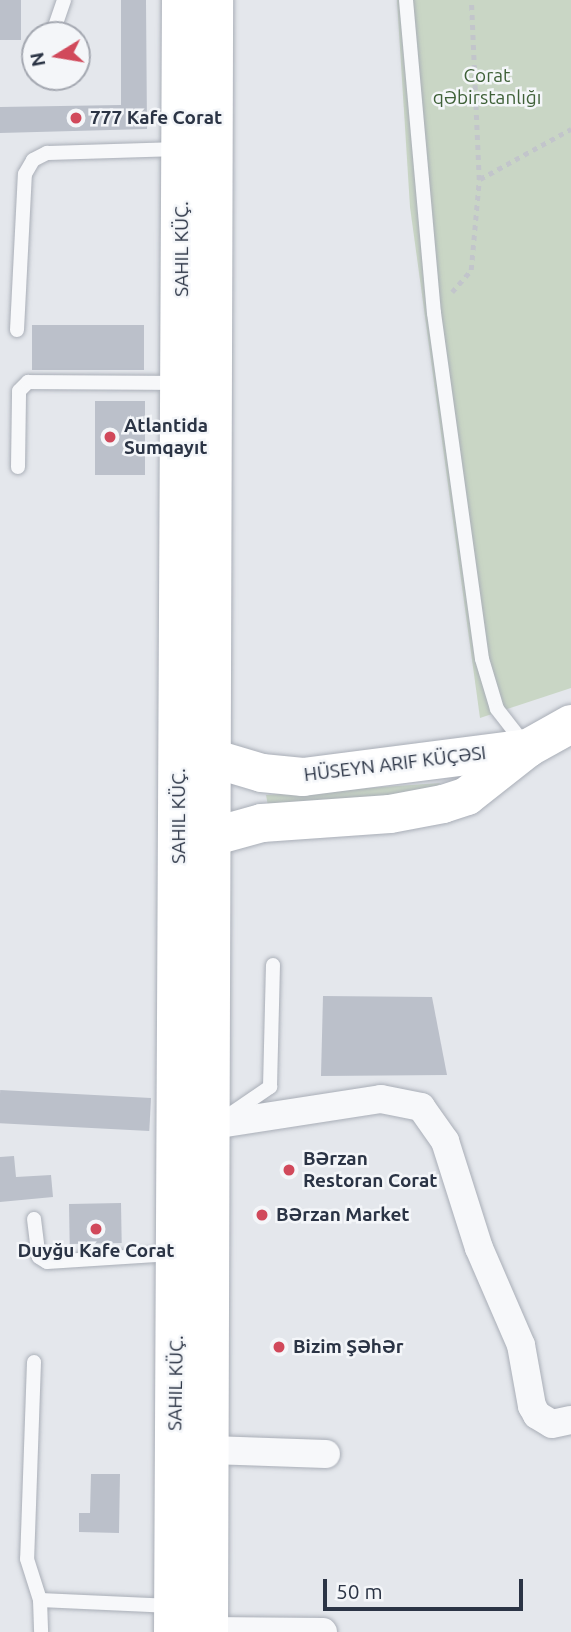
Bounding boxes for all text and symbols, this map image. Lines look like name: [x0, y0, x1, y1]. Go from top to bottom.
north arrow: [21, 21, 91, 91]
text: N: [25, 51, 50, 69]
park label: Corat qəbirstanlığı: [433, 65, 541, 109]
place label: 777 Kafe Corat: [90, 107, 222, 129]
marker: 777 Kafe Corat: [68, 110, 84, 126]
street label: SAHIL KÜÇ.: [171, 201, 193, 297]
place label: Atlantida Sumqayıt: [124, 415, 208, 459]
marker: Atlantida Sumqayıt: [102, 429, 118, 445]
street label: HÜSEYN ARIF KÜÇƏSI: [303, 742, 487, 786]
street label: SAHIL KÜÇ.: [168, 768, 190, 864]
place label: Bərzan Restoran Corat: [303, 1148, 438, 1192]
marker: Bərzan Restoran Corat: [281, 1162, 297, 1178]
place label: Bərzan Market: [276, 1204, 410, 1226]
marker: Bərzan Market: [254, 1207, 270, 1223]
marker: Duyğu Kafe Corat: [88, 1221, 104, 1237]
place label: Duyğu Kafe Corat: [18, 1240, 174, 1262]
street label: SAHIL KÜÇ.: [164, 1335, 188, 1431]
place label: Bizim Şəhər: [293, 1336, 404, 1358]
marker: Bizim Şəhər: [271, 1339, 287, 1355]
scale bar: [326, 1566, 526, 1610]
text: 50 m: [336, 1579, 383, 1603]

